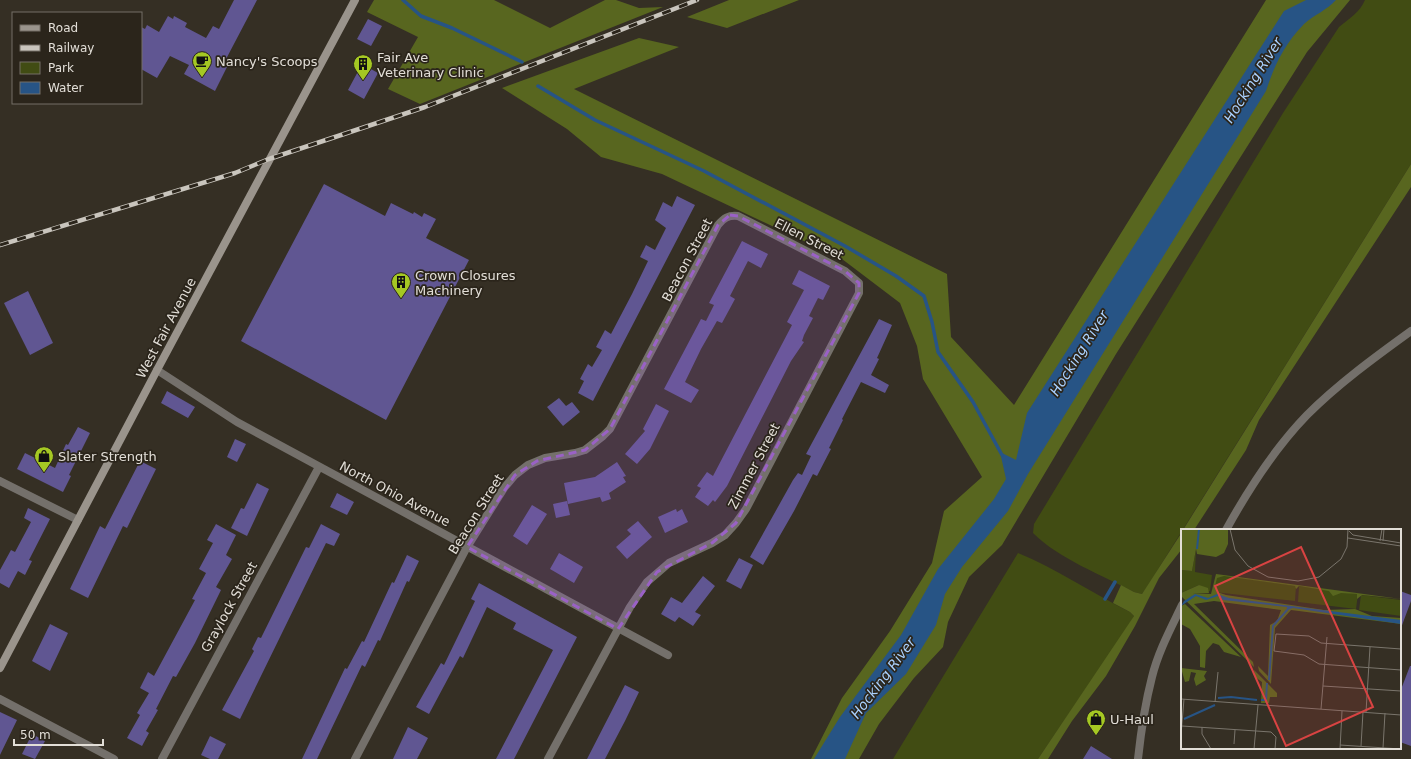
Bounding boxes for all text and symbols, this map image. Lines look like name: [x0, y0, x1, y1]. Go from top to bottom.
legend: [12, 12, 142, 104]
text: Road: [48, 21, 78, 35]
water label: Hocking River: [1220, 33, 1286, 125]
text: Railway: [48, 41, 94, 55]
cafe icon: Nancy's Scoops: [191, 50, 213, 78]
place label: Fair Ave Veterinary Clinic: [377, 50, 484, 80]
building icon: Fair Ave Veterinary Clinic: [352, 53, 374, 81]
place label: Nancy's Scoops: [216, 54, 318, 69]
text: Park: [48, 61, 74, 75]
text: Water: [48, 81, 84, 95]
street label: Ellen Street: [772, 215, 846, 263]
street label: Beacon Street: [659, 216, 715, 304]
place label: Crown Closures Machinery: [415, 268, 516, 298]
building icon: Crown Closures Machinery: [390, 271, 412, 299]
street label: West Fair Avenue: [133, 275, 199, 381]
water label: Hocking River: [1046, 306, 1112, 398]
street label: Zimmer Street: [725, 421, 783, 511]
shop icon: Slater Strength: [33, 445, 55, 473]
place label: Slater Strength: [58, 449, 157, 464]
street label: North Ohio Avenue: [337, 459, 453, 529]
street label: Beacon Street: [445, 471, 507, 557]
inset map: [1181, 529, 1401, 749]
street label: Graylock Street: [198, 559, 260, 655]
water label: Hocking River: [847, 633, 919, 722]
shop icon: U-Haul: [1085, 708, 1107, 736]
place label: U-Haul: [1110, 712, 1154, 727]
scale bar: [14, 721, 103, 747]
text: 50 m: [20, 728, 51, 742]

